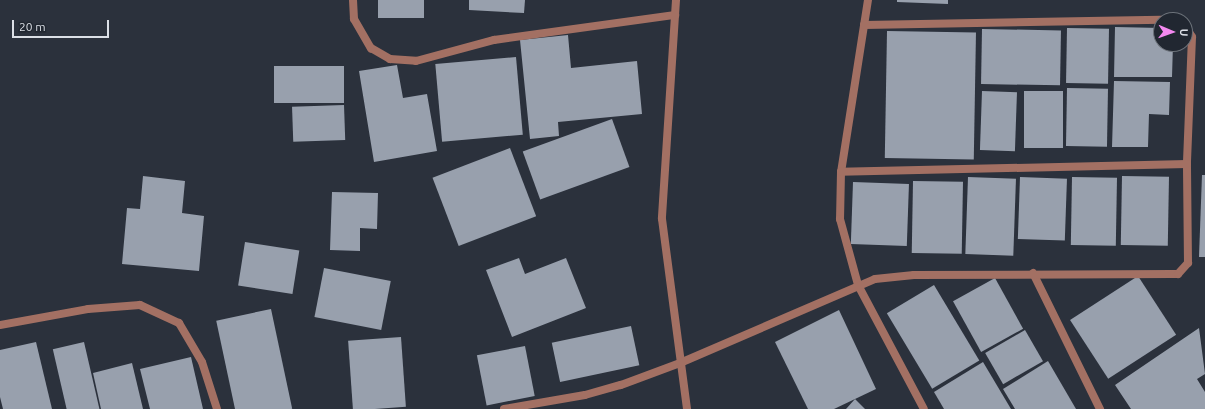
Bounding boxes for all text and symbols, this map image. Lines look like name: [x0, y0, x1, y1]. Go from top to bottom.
scale bar: [14, 12, 111, 38]
north arrow: [1153, 12, 1193, 52]
text: 20 m: [19, 20, 46, 33]
text: U: [1178, 28, 1190, 36]

